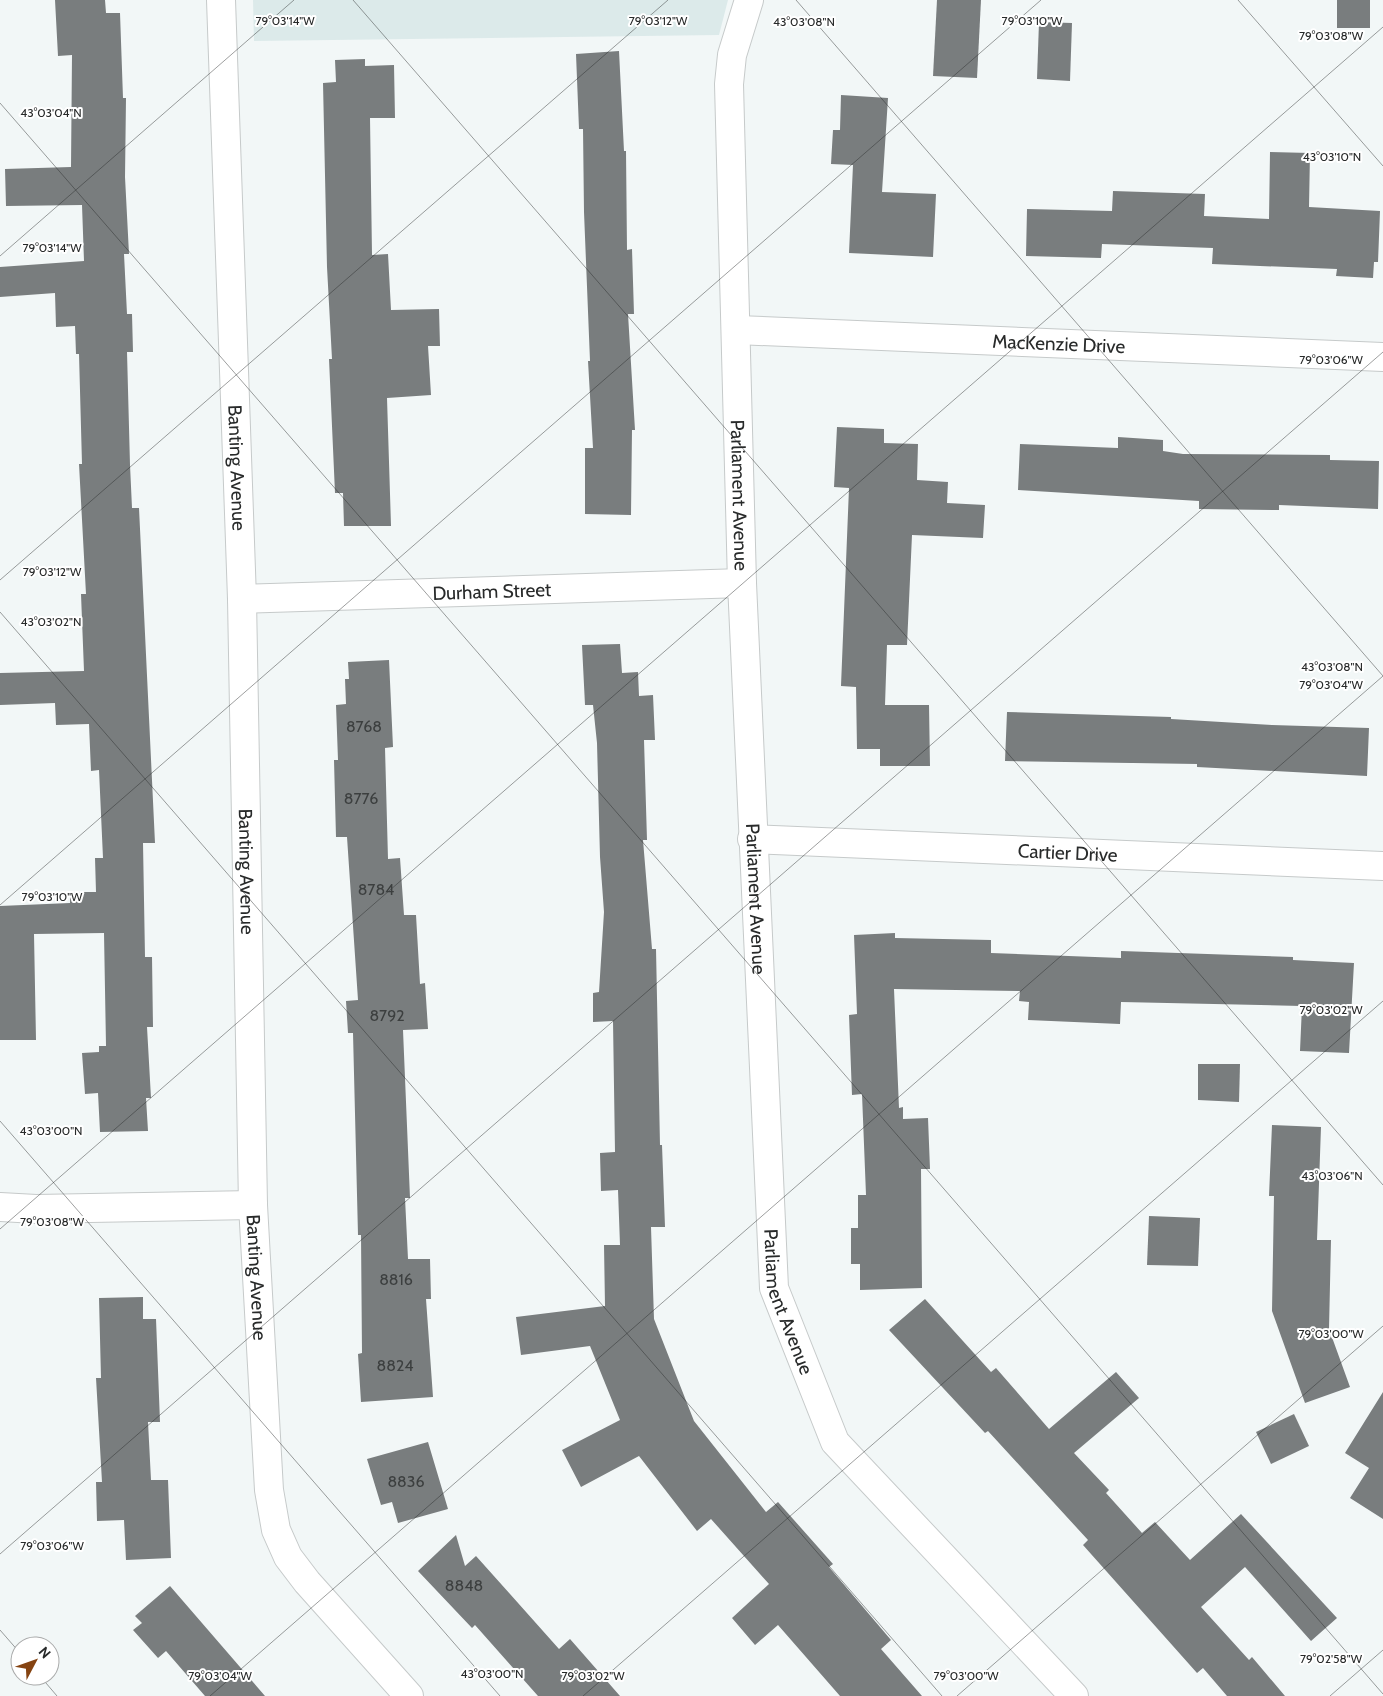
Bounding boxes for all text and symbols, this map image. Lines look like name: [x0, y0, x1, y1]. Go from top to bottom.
text: 79°03'14"W: [255, 13, 315, 28]
text: 79°03'12"W: [629, 13, 688, 28]
text: 79°03'10"W: [1002, 13, 1063, 28]
text: 43°03'08"N: [773, 14, 835, 29]
text: 79°03'08"W: [1299, 28, 1364, 43]
text: 43°03'04"N: [20, 105, 82, 120]
text: 43°03'10"N: [1303, 149, 1361, 164]
text: 79°03'14"W: [22, 240, 82, 255]
street label: MacKenzie Drive: [992, 329, 1126, 358]
text: 79°03'06"W: [1299, 352, 1363, 367]
street label: Banting Avenue: [224, 404, 251, 531]
street label: Parliament Avenue: [726, 419, 753, 571]
text: 79°03'12"W: [23, 564, 82, 579]
street label: Durham Street: [432, 578, 552, 604]
text: 43°03'02"N: [21, 614, 81, 629]
text: 43°03'08"N: [1301, 659, 1363, 674]
text: 79°03'04"W: [1299, 677, 1363, 692]
house number: 8768: [346, 717, 382, 736]
house number: 8776: [344, 789, 378, 808]
street label: Banting Avenue: [234, 808, 260, 935]
street label: Parliament Avenue: [741, 823, 771, 975]
street label: Cartier Drive: [1017, 839, 1118, 866]
house number: 8784: [358, 880, 394, 899]
text: 79°03'10"W: [22, 889, 83, 904]
text: 79°03'02"W: [1299, 1002, 1363, 1017]
house number: 8792: [369, 1006, 405, 1025]
text: 43°03'00"N: [20, 1123, 82, 1138]
text: 43°03'06"N: [1301, 1168, 1363, 1183]
text: 79°03'08"W: [20, 1214, 85, 1229]
street label: Banting Avenue: [242, 1214, 272, 1341]
street label: Parliament Avenue: [760, 1228, 819, 1378]
house number: 8816: [379, 1270, 413, 1289]
text: 79°03'00"W: [1298, 1326, 1364, 1341]
house number: 8824: [376, 1356, 414, 1375]
house number: 8836: [387, 1472, 425, 1491]
text: 79°03'06"W: [20, 1538, 84, 1553]
house number: 8848: [445, 1576, 483, 1595]
north arrow: [10, 1636, 60, 1686]
text: N: [35, 1643, 55, 1662]
text: 79°02'58"W: [1300, 1651, 1363, 1666]
text: 43°03'00"N: [461, 1666, 523, 1681]
text: 79°03'04"W: [188, 1668, 252, 1683]
text: 79°03'02"W: [561, 1668, 625, 1683]
text: 79°03'00"W: [933, 1668, 999, 1683]

